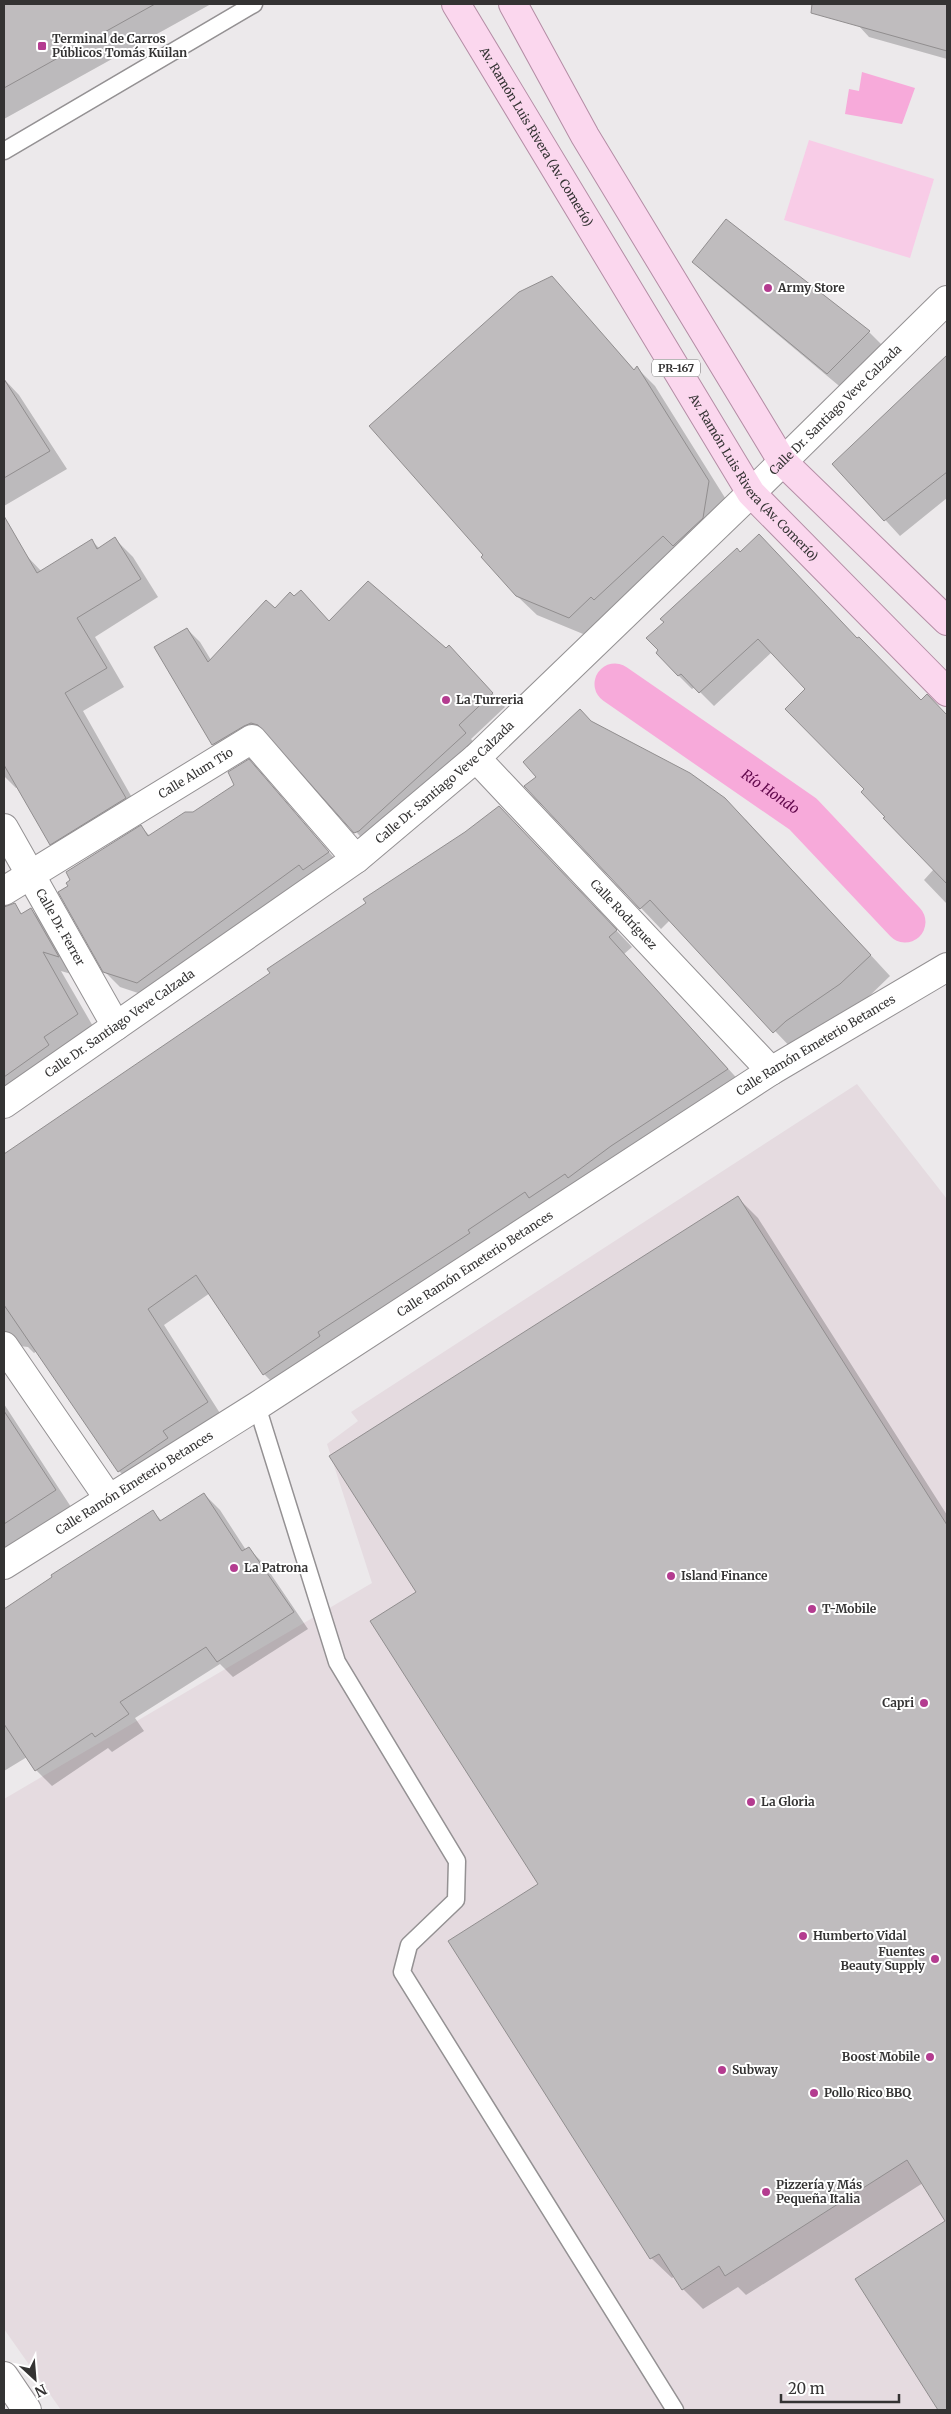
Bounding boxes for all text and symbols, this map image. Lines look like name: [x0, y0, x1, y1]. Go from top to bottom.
place label: Terminal de Carros Públicos Tomás Kuilan: [52, 31, 187, 60]
marker: Terminal de Carros Públicos Tomás Kuilan: [36, 40, 48, 52]
street label: Av. Ramón Luis Rivera (Av. Comerío): [476, 43, 596, 229]
place label: Army Store: [777, 280, 845, 295]
marker: Army Store: [762, 282, 774, 294]
street label: Calle Dr. Santiago Veve Calzada: [766, 341, 905, 478]
road number: PR-167: [652, 359, 700, 376]
street label: Av. Ramón Luis Rivera (Av. Comerío): [685, 390, 821, 564]
place label: La Turreria: [456, 692, 524, 707]
marker: La Turreria: [440, 694, 452, 706]
street label: Calle Dr. Santiago Veve Calzada: [372, 717, 517, 847]
street label: Calle Alum Tio: [156, 744, 236, 802]
water label: Río Hondo: [738, 765, 803, 818]
street label: Calle Rodríguez: [587, 876, 661, 953]
street label: Calle Dr. Ferrer: [33, 886, 89, 969]
street label: Calle Dr. Santiago Veve Calzada: [42, 965, 198, 1080]
street label: Calle Ramón Emeterio Betances: [733, 991, 898, 1099]
street label: Calle Ramón Emeterio Betances: [394, 1207, 556, 1320]
street label: Calle Ramón Emeterio Betances: [53, 1427, 216, 1538]
place label: La Patrona: [244, 1560, 308, 1575]
marker: La Patrona: [228, 1562, 240, 1574]
place label: Island Finance: [681, 1568, 768, 1583]
marker: Island Finance: [665, 1570, 677, 1582]
place label: T-Mobile: [822, 1601, 877, 1616]
marker: T-Mobile: [806, 1603, 818, 1615]
place label: Capri: [882, 1695, 914, 1710]
marker: Capri: [918, 1697, 930, 1709]
place label: La Gloria: [761, 1794, 815, 1809]
marker: La Gloria: [745, 1796, 757, 1808]
place label: Humberto Vidal: [813, 1928, 907, 1943]
marker: Humberto Vidal: [797, 1930, 809, 1942]
place label: Fuentes Beauty Supply: [840, 1944, 926, 1973]
marker: Fuentes Beauty Supply: [929, 1953, 941, 1965]
place label: Boost Mobile: [842, 2049, 921, 2064]
marker: Boost Mobile: [924, 2051, 936, 2063]
place label: Subway: [732, 2062, 779, 2077]
marker: Subway: [716, 2064, 728, 2076]
place label: Pollo Rico BBQ: [824, 2085, 912, 2100]
marker: Pollo Rico BBQ: [808, 2087, 820, 2099]
place label: Pizzería y Más Pequeña Italia: [776, 2177, 862, 2206]
marker: Pizzería y Más Pequeña Italia: [760, 2186, 772, 2198]
north arrow: [10, 2354, 60, 2404]
scale bar: [781, 2372, 898, 2404]
text: 20 m: [788, 2379, 825, 2398]
text: N: [32, 2380, 50, 2401]

